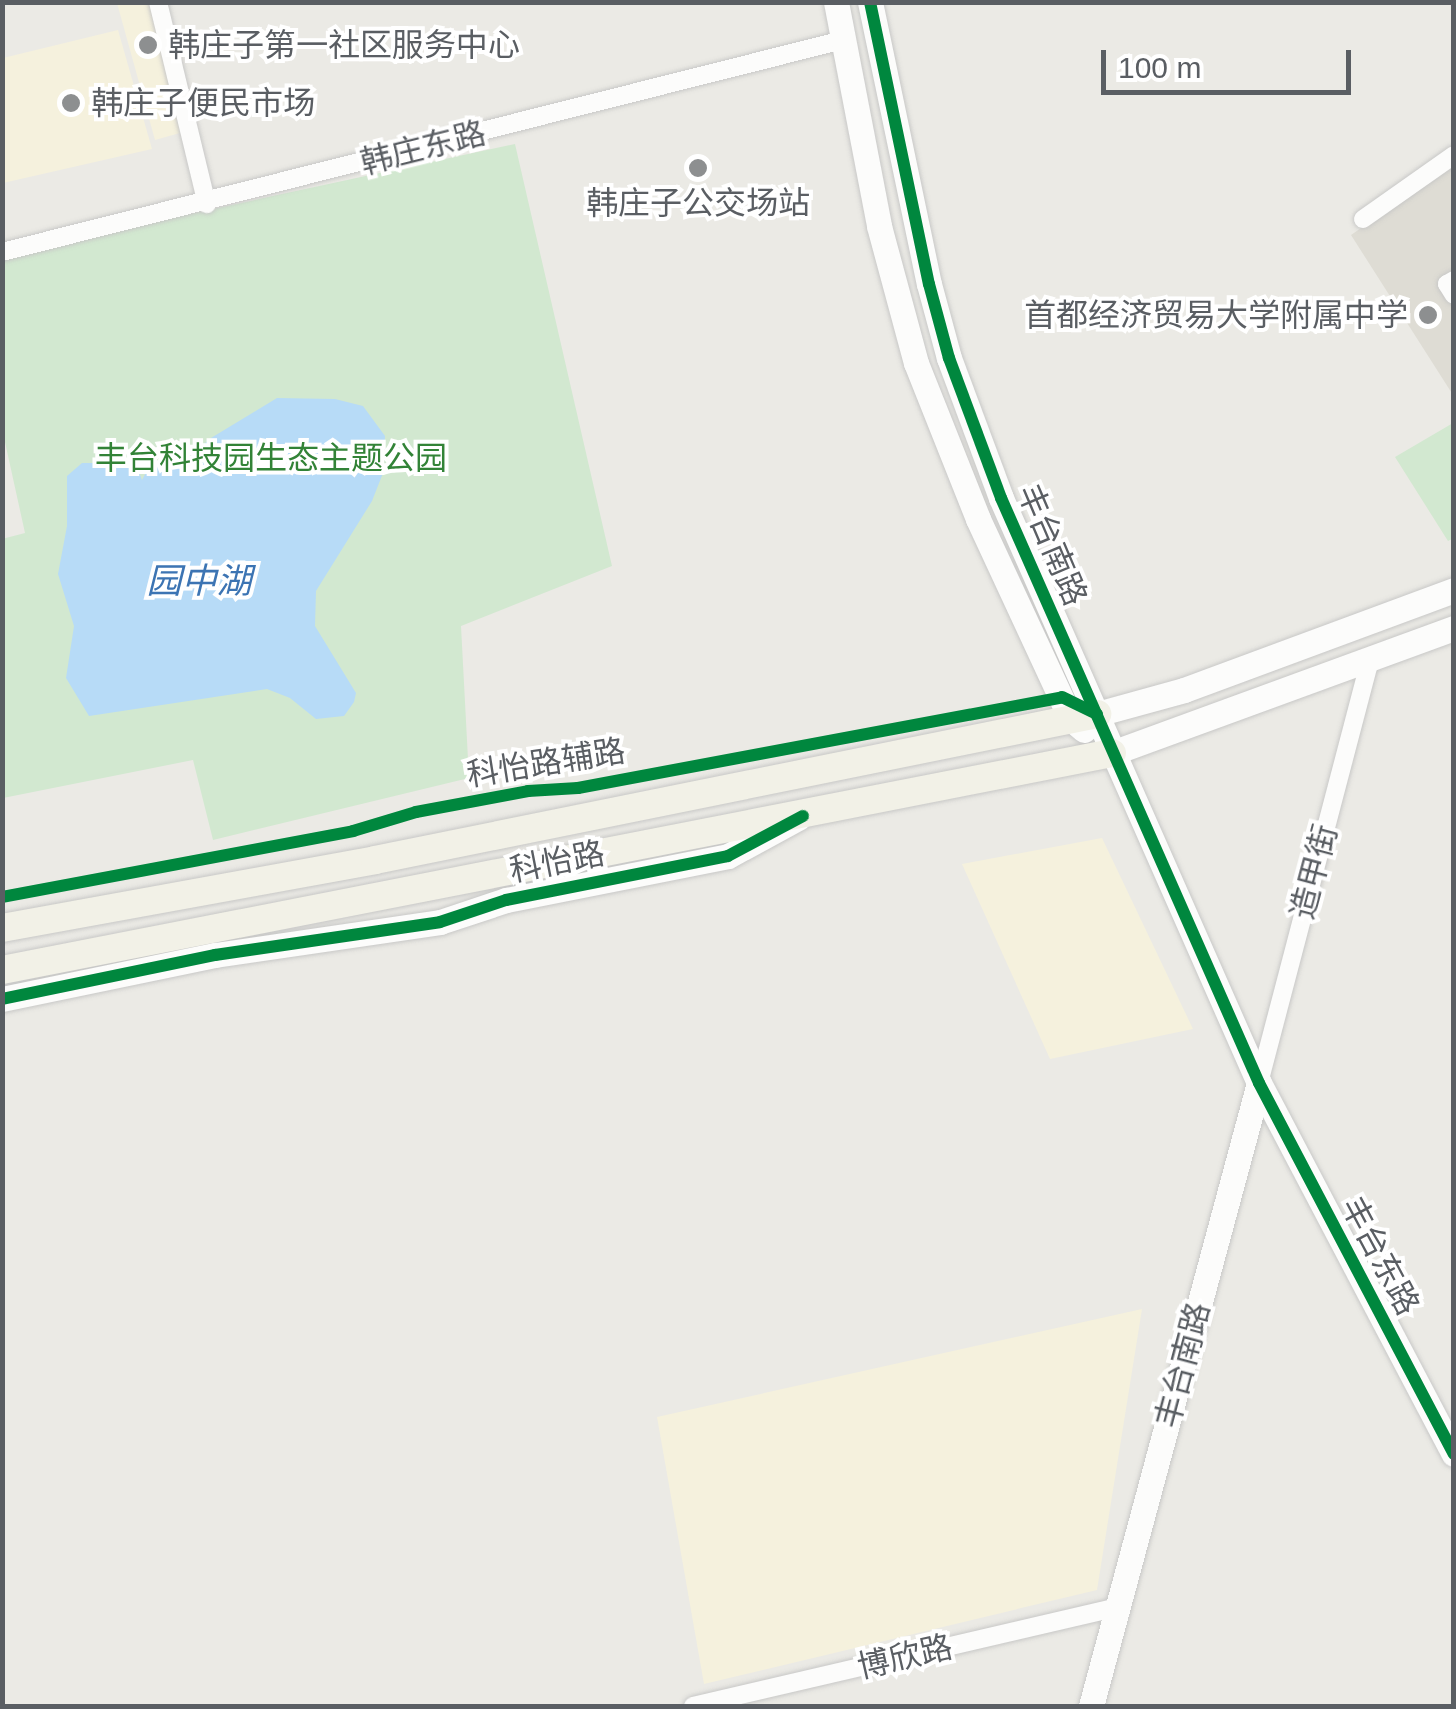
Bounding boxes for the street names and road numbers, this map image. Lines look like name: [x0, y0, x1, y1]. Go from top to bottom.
street label: 韩庄东路: [356, 114, 490, 182]
street label: 丰台南路: [1009, 479, 1095, 611]
street label: 科怡路辅路: [464, 732, 628, 794]
street label: 造甲街: [1283, 821, 1345, 923]
street label: 科怡路: [506, 834, 608, 890]
street label: 丰台东路: [1333, 1190, 1427, 1322]
street label: 丰台南路: [1148, 1298, 1218, 1432]
street label: 博欣路: [854, 1627, 956, 1687]

